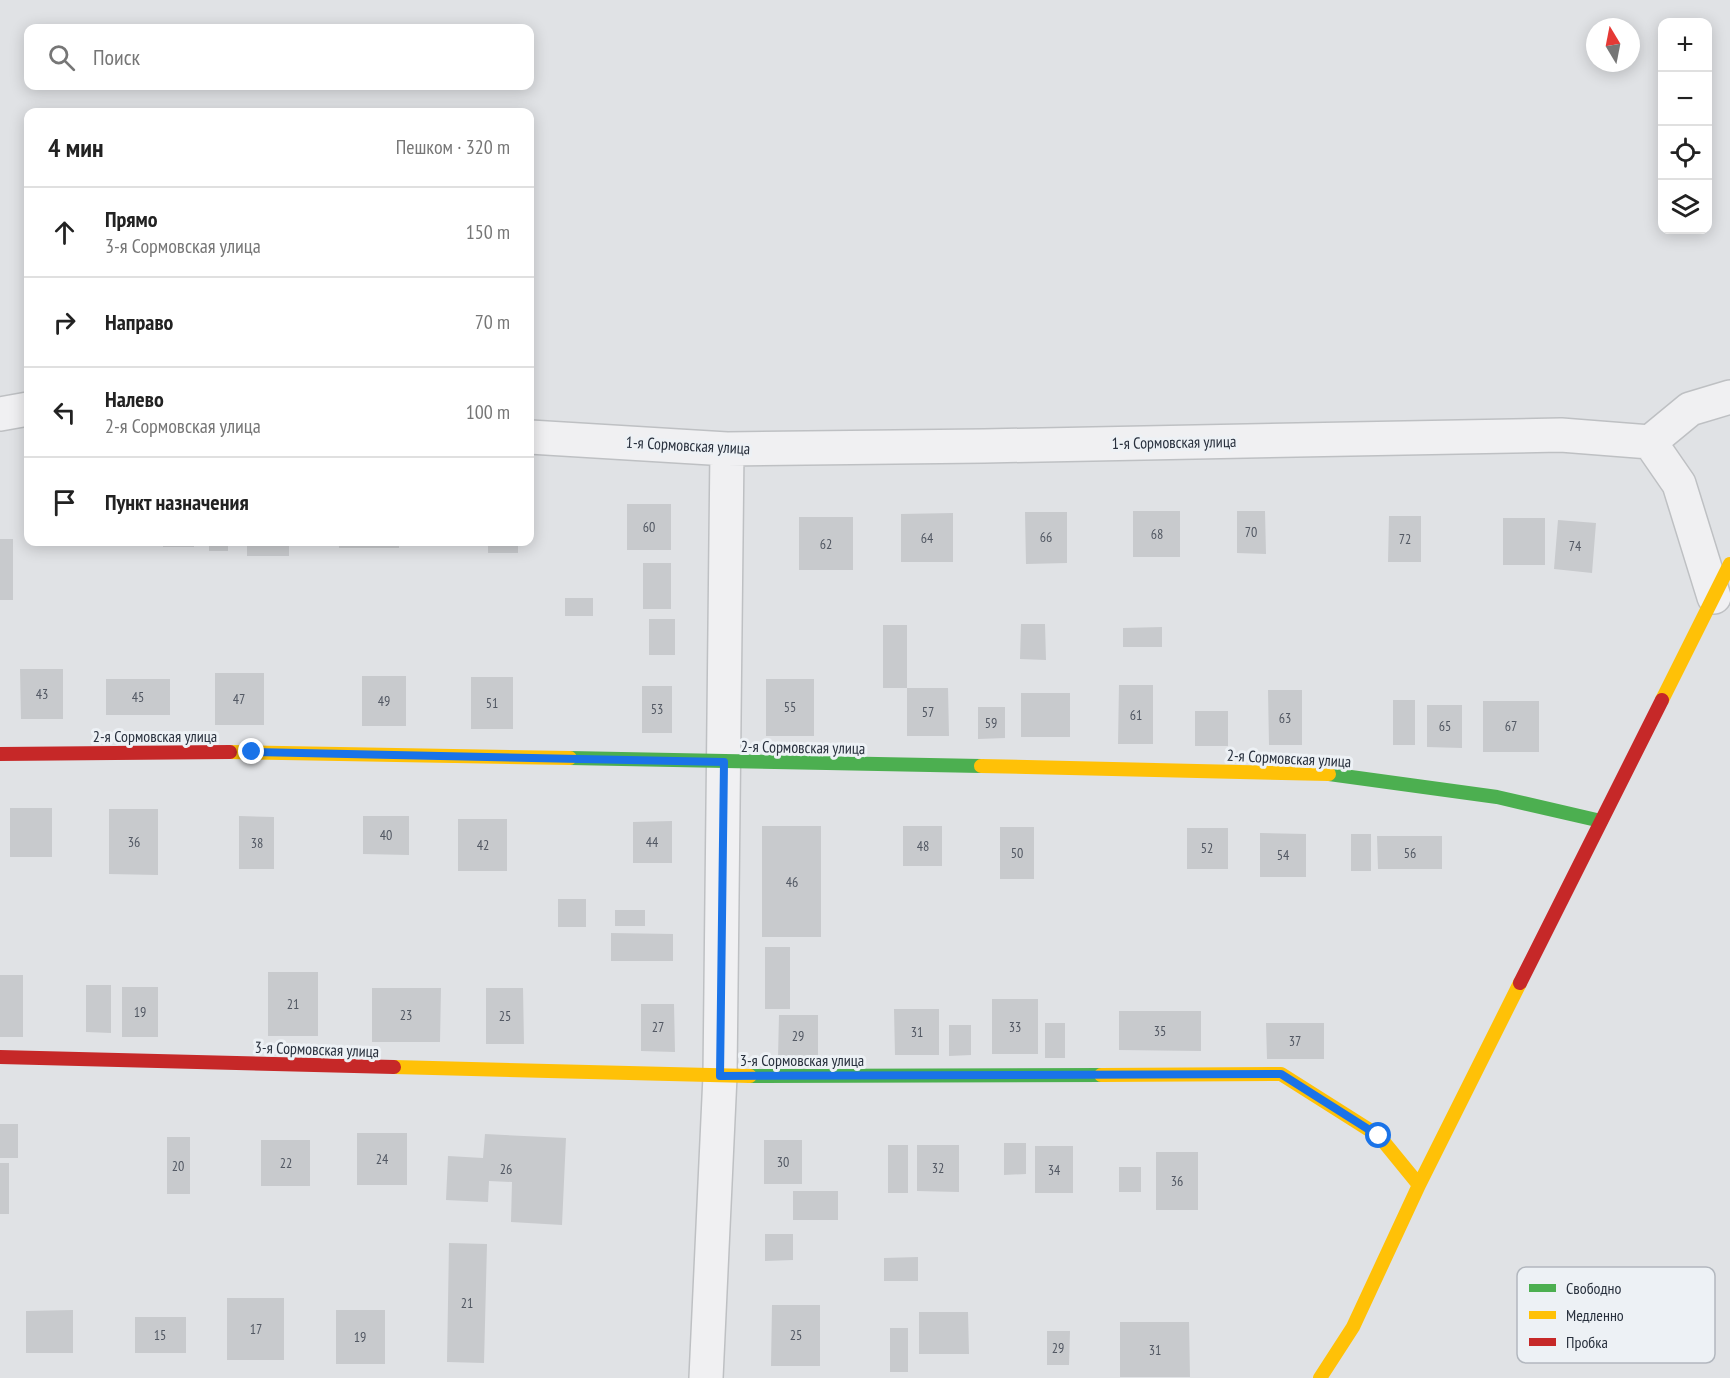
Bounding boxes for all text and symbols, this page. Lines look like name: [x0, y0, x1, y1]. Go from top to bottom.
north arrow: [1586, 18, 1640, 72]
map controls: [1658, 18, 1712, 234]
button: +: [1658, 18, 1712, 72]
search box: [24, 24, 534, 90]
icon: search: [45, 41, 78, 74]
text: Поиск: [93, 43, 140, 71]
button: −: [1658, 72, 1712, 126]
button: locate: [1658, 126, 1712, 180]
text: 4 мин: [48, 131, 103, 164]
text: Пешком · 320 m: [396, 134, 510, 160]
button: layers: [1658, 180, 1712, 234]
text: Прямо: [105, 205, 158, 233]
icon: ahead: [48, 216, 81, 249]
text: 150 m: [466, 219, 510, 245]
text: 3-я Сормовская улица: [105, 233, 261, 259]
icon: right: [48, 306, 81, 339]
text: Направо: [105, 308, 173, 336]
text: 70 m: [475, 309, 510, 335]
text: Налево: [105, 385, 164, 413]
icon: left: [48, 396, 81, 429]
text: 100 m: [466, 399, 510, 425]
text: 2-я Сормовская улица: [105, 413, 261, 439]
street label: 1-я Сормовская улица: [1112, 431, 1236, 453]
street label: 1-я Сормовская улица: [625, 432, 751, 458]
icon: arrive: [48, 486, 81, 519]
text: Пункт назначения: [105, 488, 249, 516]
house number: 60: [643, 518, 655, 536]
house number: 70: [1245, 523, 1257, 541]
house number: 68: [1151, 525, 1163, 543]
house number: 66: [1040, 528, 1052, 546]
house number: 64: [921, 529, 934, 547]
house number: 72: [1399, 530, 1411, 548]
house number: 62: [820, 535, 832, 553]
house number: 74: [1569, 537, 1582, 555]
house number: 43: [36, 685, 48, 703]
house number: 45: [132, 688, 144, 706]
house number: 47: [233, 690, 245, 708]
house number: 49: [378, 692, 390, 710]
house number: 51: [486, 694, 498, 712]
house number: 55: [784, 698, 796, 716]
house number: 53: [651, 700, 663, 718]
house number: 57: [922, 703, 934, 721]
house number: 61: [1130, 706, 1142, 724]
house number: 63: [1279, 709, 1291, 727]
house number: 59: [985, 714, 997, 732]
house number: 65: [1439, 717, 1451, 735]
house number: 67: [1505, 717, 1517, 735]
street label: 2-я Сормовская улица: [93, 726, 217, 746]
street label: 2-я Сормовская улица: [741, 736, 865, 758]
route end: [238, 738, 264, 764]
street label: 2-я Сормовская улица: [1226, 745, 1352, 771]
house number: 40: [380, 826, 392, 844]
house number: 36: [128, 833, 140, 851]
house number: 44: [646, 833, 659, 851]
house number: 38: [251, 834, 263, 852]
house number: 42: [477, 836, 489, 854]
house number: 48: [917, 837, 929, 855]
house number: 52: [1201, 839, 1213, 857]
house number: 50: [1011, 844, 1023, 862]
house number: 56: [1404, 844, 1416, 862]
house number: 54: [1277, 846, 1290, 864]
house number: 46: [786, 873, 798, 891]
house number: 21: [287, 995, 299, 1013]
house number: 19: [134, 1003, 146, 1021]
house number: 23: [400, 1006, 412, 1024]
house number: 25: [499, 1007, 511, 1025]
house number: 27: [652, 1018, 664, 1036]
house number: 33: [1009, 1018, 1021, 1036]
house number: 35: [1154, 1022, 1166, 1040]
house number: 31: [911, 1023, 923, 1041]
house number: 29: [792, 1027, 804, 1045]
house number: 37: [1289, 1032, 1301, 1050]
street label: 3-я Сормовская улица: [254, 1037, 380, 1061]
street label: 3-я Сормовская улица: [740, 1050, 864, 1070]
route start: [1365, 1122, 1391, 1148]
house number: 24: [376, 1150, 389, 1168]
house number: 30: [777, 1153, 789, 1171]
house number: 22: [280, 1154, 292, 1172]
house number: 20: [172, 1157, 184, 1175]
house number: 32: [932, 1159, 944, 1177]
house number: 26: [500, 1160, 512, 1178]
house number: 34: [1048, 1161, 1061, 1179]
house number: 36: [1171, 1172, 1183, 1190]
legend: [1517, 1267, 1715, 1363]
text: Свободно: [1566, 1278, 1621, 1298]
house number: 21: [461, 1294, 473, 1312]
text: Медленно: [1566, 1305, 1624, 1325]
house number: 17: [250, 1320, 262, 1338]
house number: 15: [154, 1326, 166, 1344]
house number: 25: [790, 1326, 802, 1344]
house number: 19: [354, 1328, 366, 1346]
text: Пробка: [1566, 1332, 1608, 1352]
house number: 29: [1052, 1339, 1064, 1357]
house number: 31: [1149, 1341, 1161, 1359]

